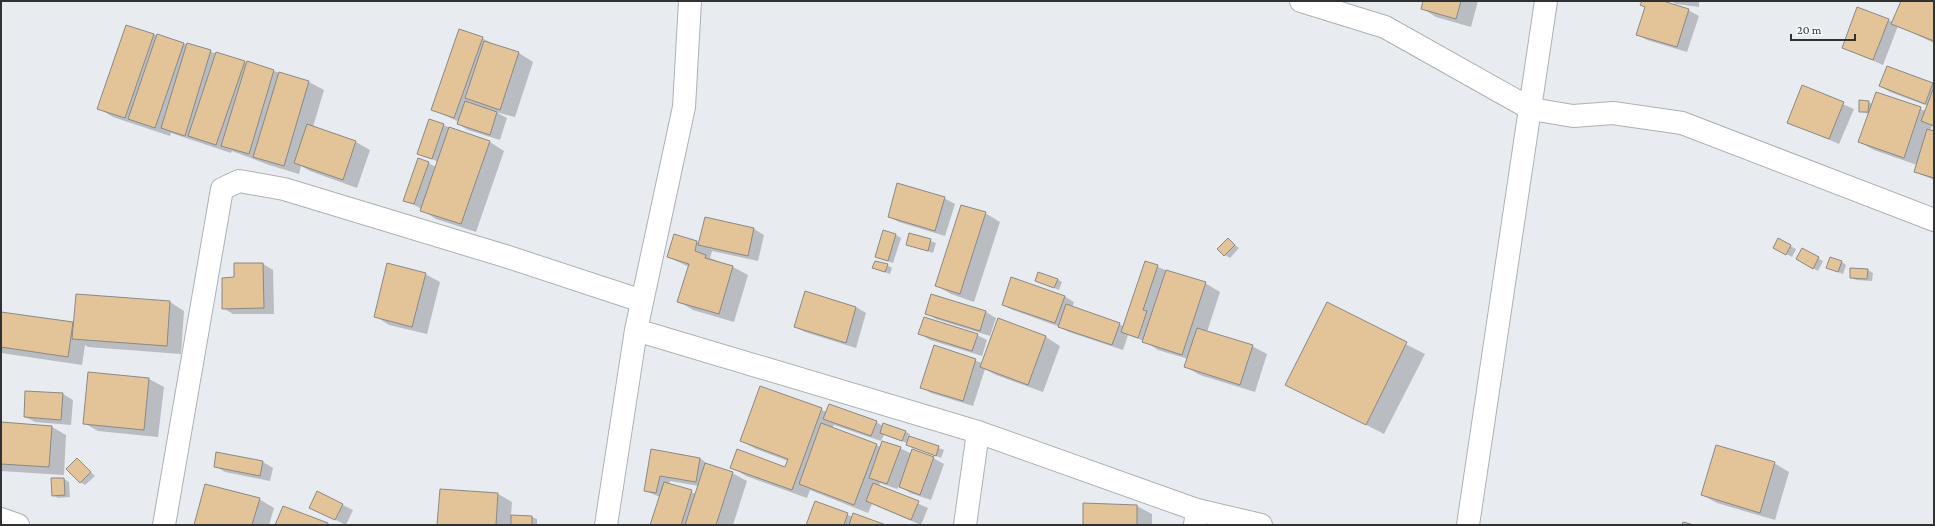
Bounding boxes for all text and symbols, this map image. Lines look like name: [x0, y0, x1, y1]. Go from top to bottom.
scale bar: [1791, 16, 1855, 42]
text: 20 m: [1797, 23, 1822, 37]

